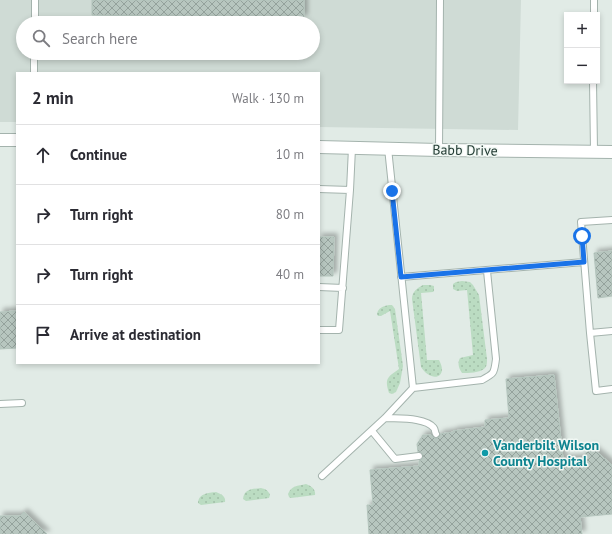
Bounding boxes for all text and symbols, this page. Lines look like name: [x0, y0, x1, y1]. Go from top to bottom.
map controls: [564, 12, 600, 84]
button: +: [564, 12, 600, 48]
search box: [16, 16, 320, 60]
icon: search: [30, 27, 52, 49]
text: Search here: [62, 29, 138, 48]
button: −: [564, 48, 600, 84]
text: 2 min: [32, 87, 73, 109]
text: Walk · 130 m: [232, 90, 304, 107]
street label: Babb Drive: [432, 140, 498, 160]
icon: ahead: [32, 144, 54, 166]
text: Continue: [70, 145, 127, 164]
text: 10 m: [276, 146, 304, 163]
route end: [383, 182, 401, 200]
icon: right: [32, 204, 54, 226]
text: Turn right: [70, 205, 133, 224]
text: 80 m: [276, 206, 304, 223]
route start: [573, 227, 591, 245]
icon: right: [32, 264, 54, 286]
text: Turn right: [70, 265, 133, 284]
text: 40 m: [276, 266, 304, 283]
icon: arrive: [32, 324, 54, 346]
text: Arrive at destination: [70, 325, 201, 344]
place label: Vanderbilt Wilson County Hospital: [492, 436, 599, 470]
marker: Vanderbilt Wilson County Hospital: [480, 448, 490, 458]

